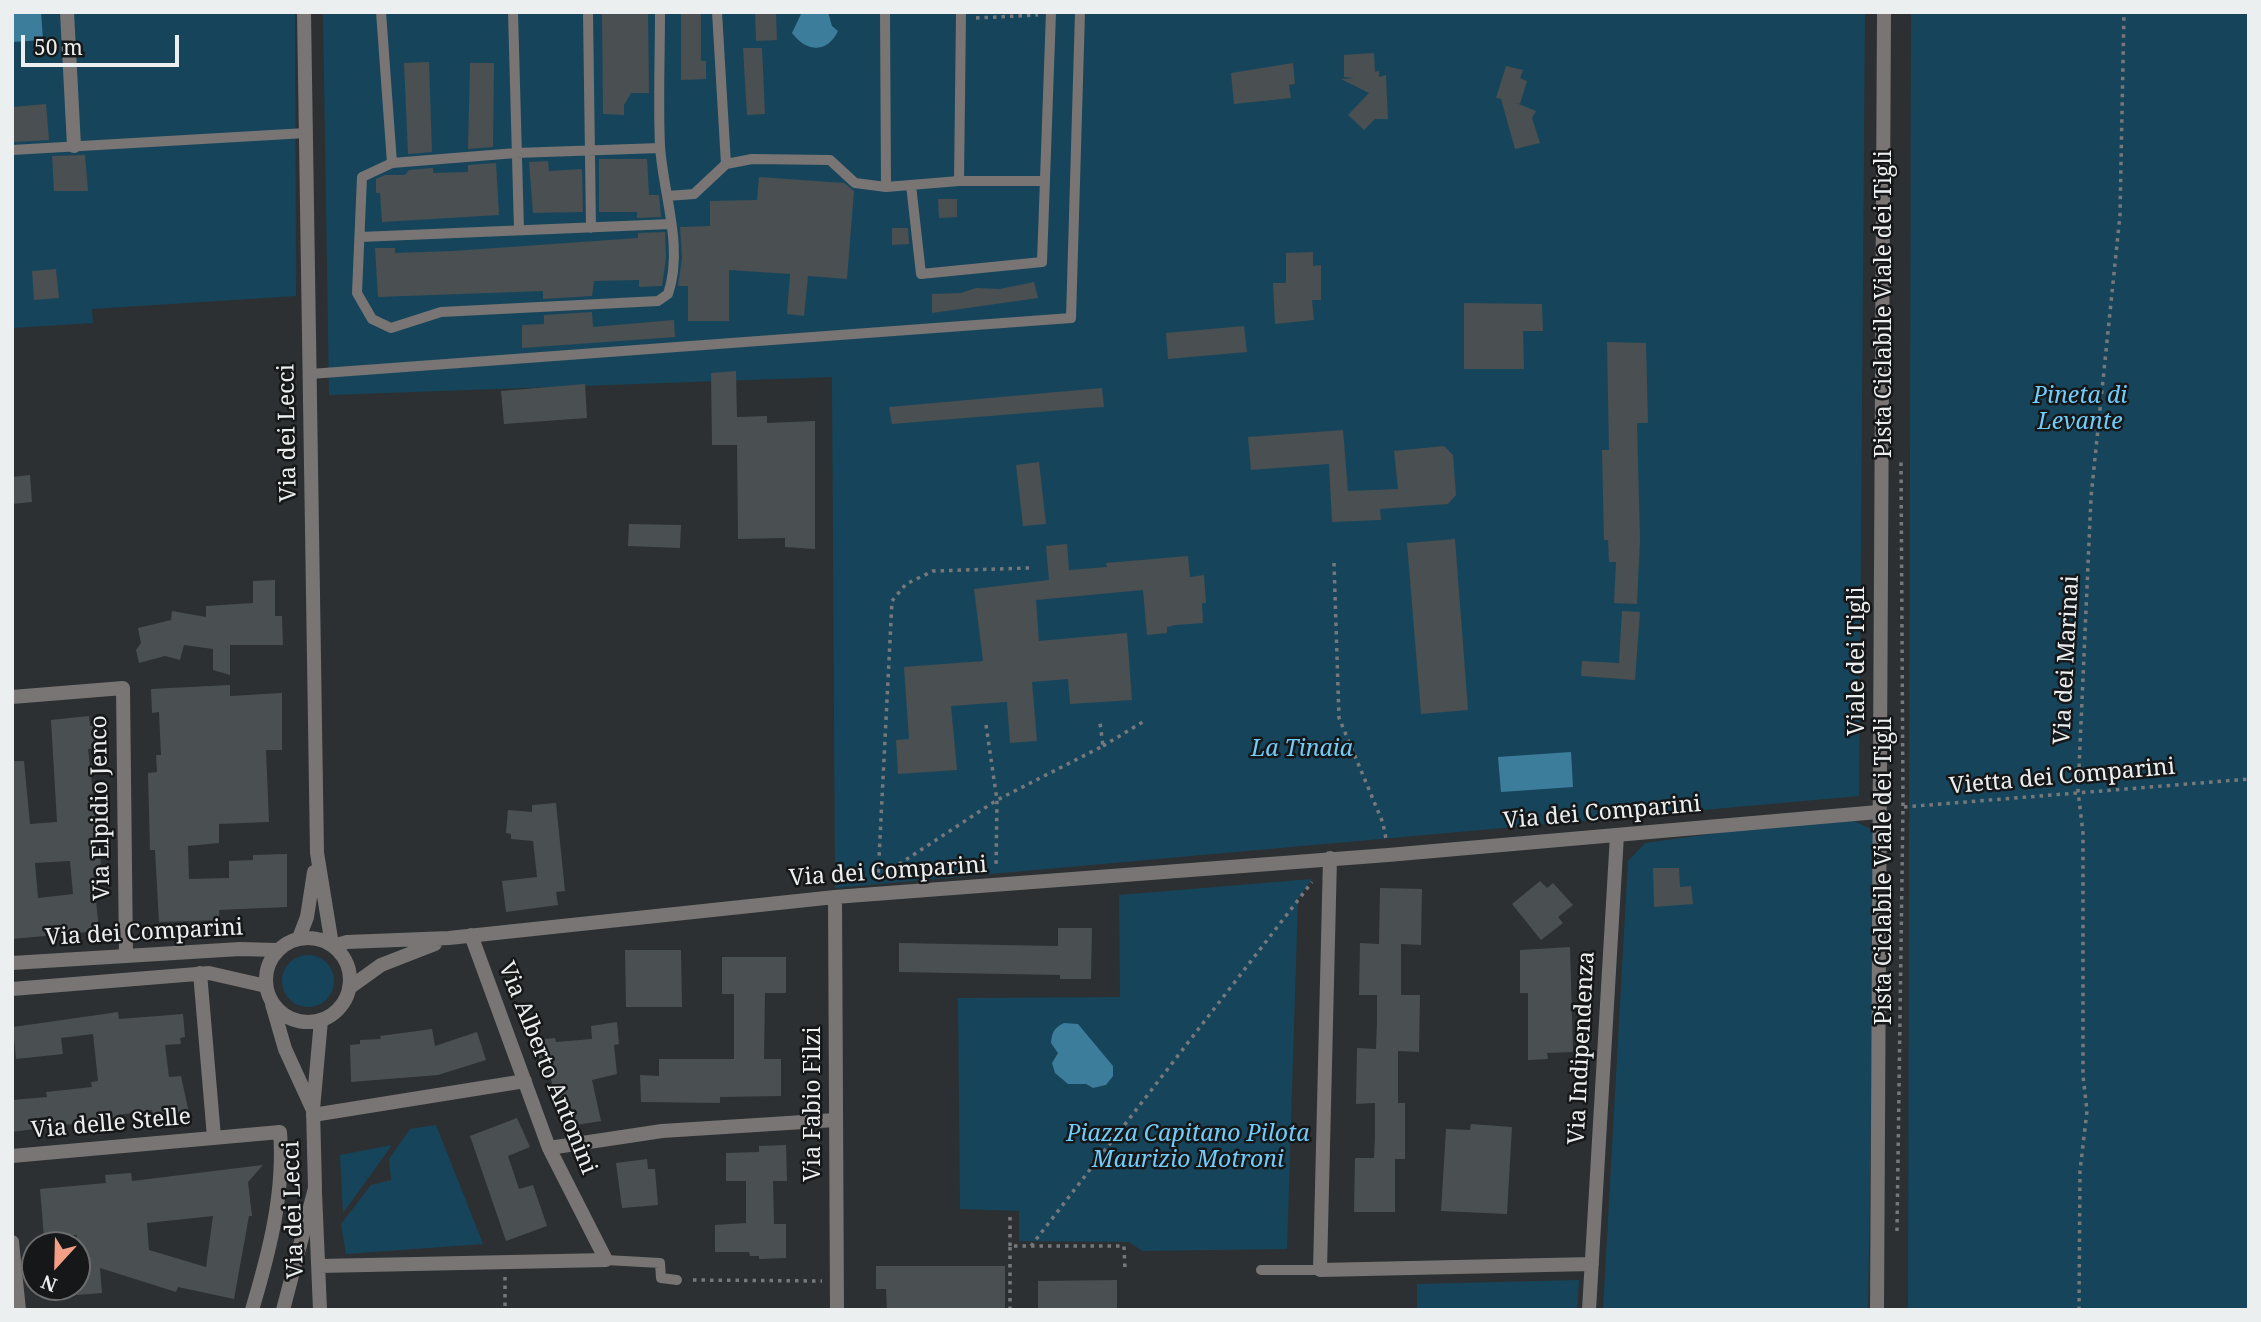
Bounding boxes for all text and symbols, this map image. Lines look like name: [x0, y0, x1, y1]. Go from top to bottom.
scale bar: [24, 21, 182, 65]
text: 50 m: [34, 33, 83, 61]
street label: Pista Ciclabile Viale dei Tigli: [1870, 150, 1898, 458]
street label: Via dei Lecci: [273, 364, 303, 502]
park label: Pineta di Levante: [2033, 382, 2127, 436]
street label: Via dei Marinai: [2049, 575, 2085, 745]
street label: Viale dei Tigli: [1843, 586, 1871, 736]
street label: Via Elpidio Jenco: [86, 715, 116, 901]
street label: Pista Ciclabile Viale dei Tigli: [1870, 717, 1898, 1025]
park label: La Tinaia: [1251, 735, 1353, 763]
street label: Vietta dei Comparini: [1948, 753, 2176, 801]
street label: Via dei Comparini: [1502, 791, 1702, 835]
street label: Via dei Comparini: [788, 851, 988, 893]
street label: Via dei Comparini: [44, 914, 244, 952]
street label: Via Indipendenza: [1563, 951, 1601, 1145]
street label: Via Alberto Antonini: [492, 958, 602, 1178]
street label: Via Fabio Filzi: [799, 1026, 827, 1182]
street label: Via delle Stelle: [30, 1103, 192, 1145]
park label: Piazza Capitano Pilota Maurizio Motroni: [1066, 1120, 1310, 1174]
street label: Via dei Lecci: [278, 1140, 310, 1280]
north arrow: [21, 1231, 91, 1301]
text: N: [37, 1269, 61, 1298]

